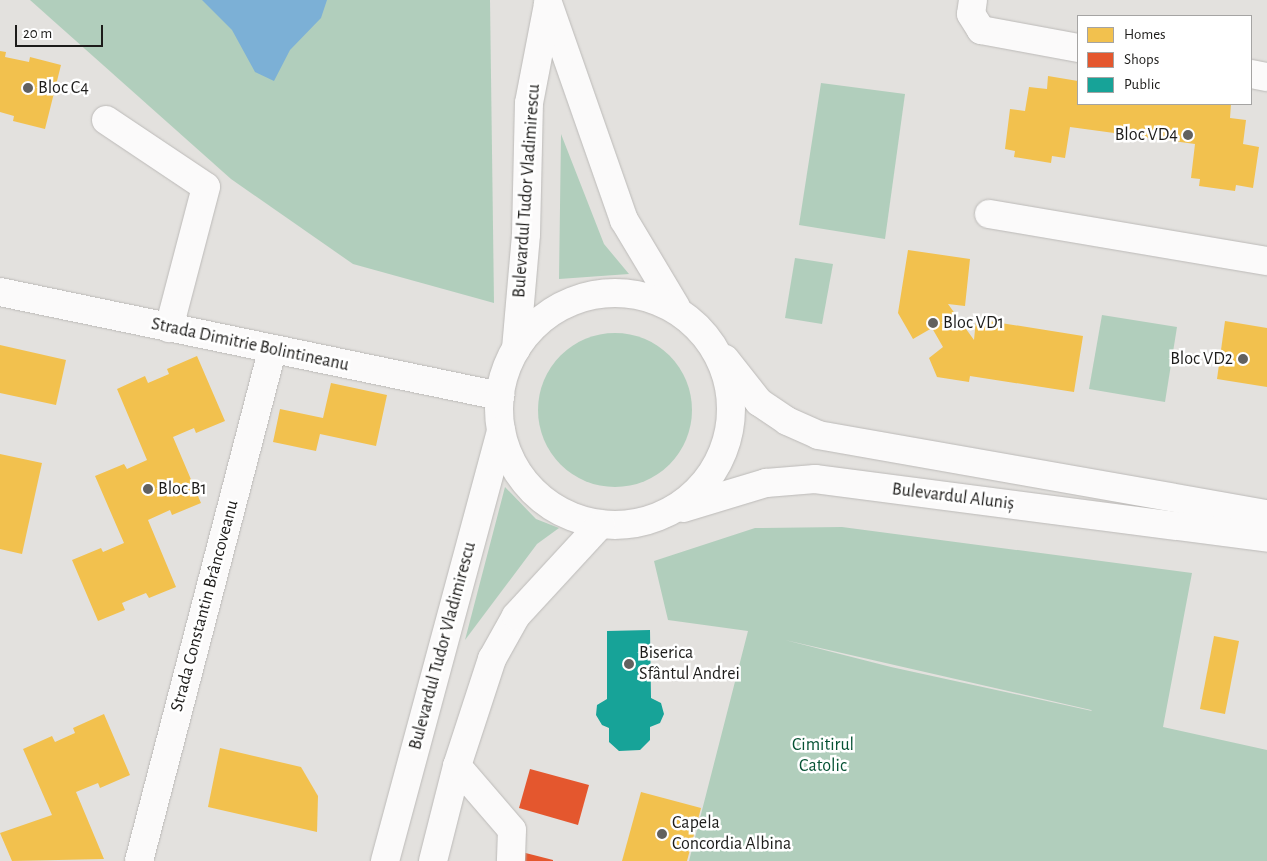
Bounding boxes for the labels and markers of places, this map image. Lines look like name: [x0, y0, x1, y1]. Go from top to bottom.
place label: Bloc C4: [38, 77, 89, 99]
marker: Bloc C4: [22, 82, 34, 94]
place label: Bloc VD4: [1115, 124, 1178, 146]
marker: Bloc VD4: [1182, 129, 1194, 141]
place label: Bloc VD1: [943, 312, 1004, 334]
marker: Bloc VD1: [927, 317, 939, 329]
place label: Bloc VD2: [1170, 348, 1233, 370]
marker: Bloc VD2: [1237, 353, 1249, 365]
place label: Bloc B1: [158, 478, 207, 500]
marker: Bloc B1: [142, 483, 154, 495]
place label: Biserica Sfântul Andrei: [639, 643, 740, 686]
marker: Biserica Sfântul Andrei: [623, 658, 635, 670]
place label: Capela Concordia Albina: [672, 813, 791, 856]
marker: Capela Concordia Albina: [656, 828, 668, 840]

